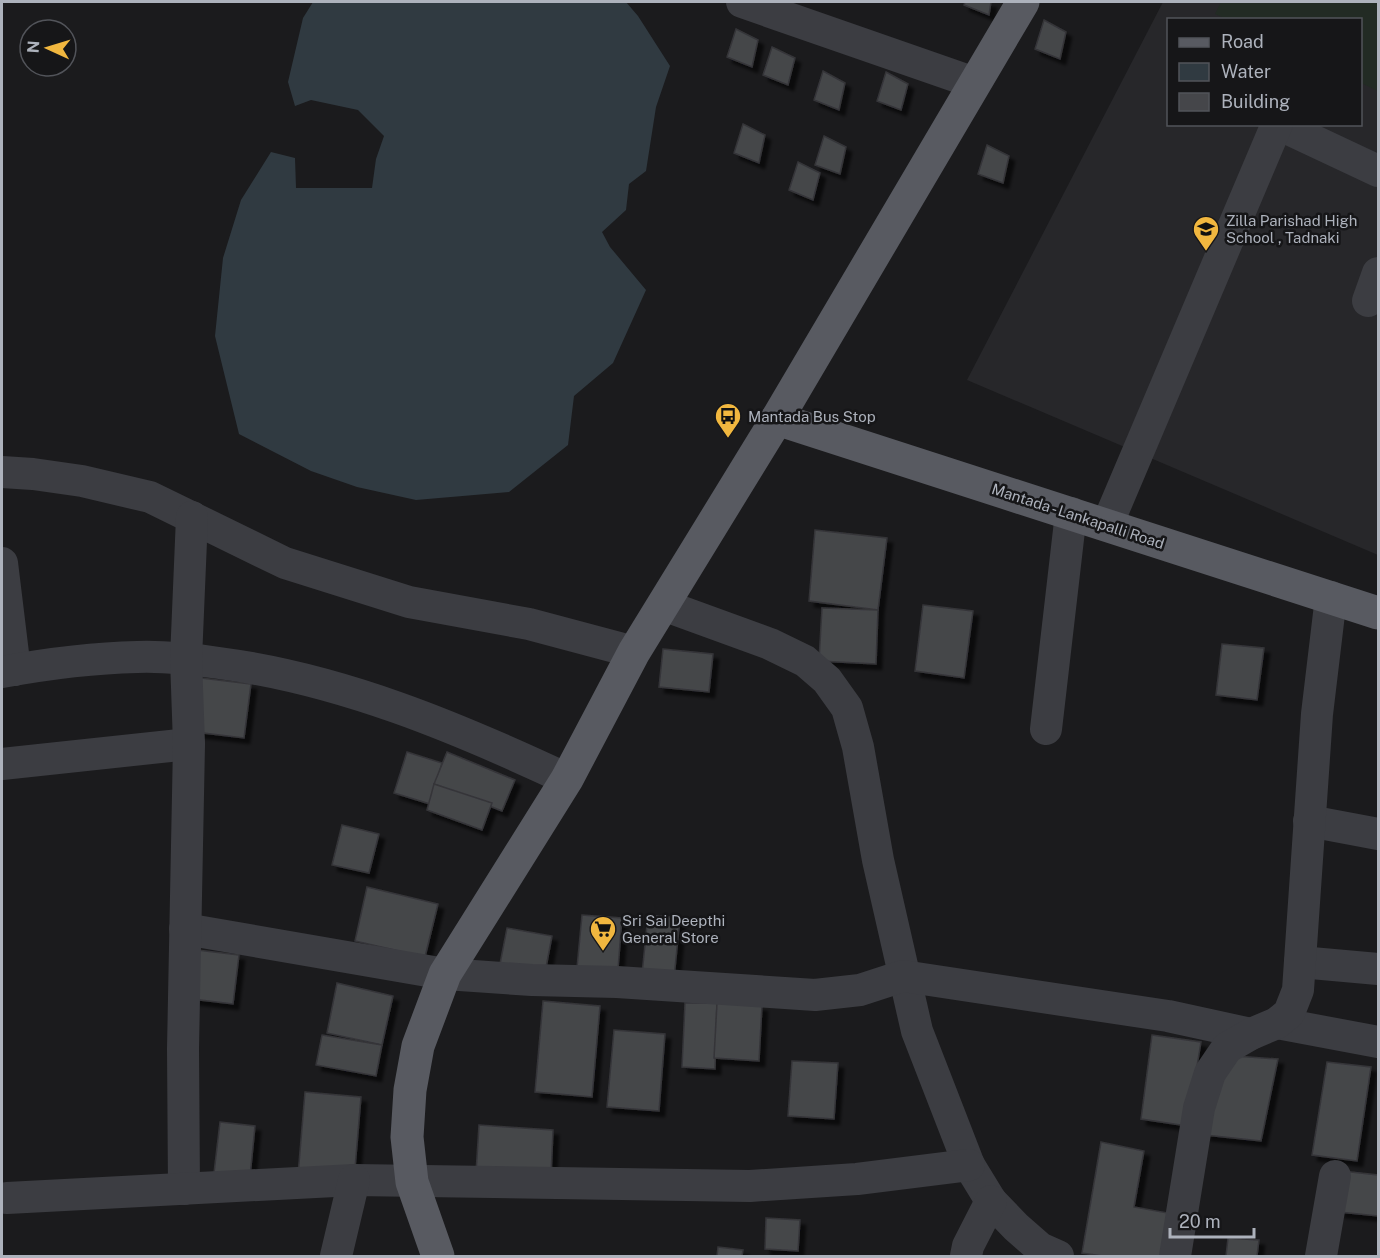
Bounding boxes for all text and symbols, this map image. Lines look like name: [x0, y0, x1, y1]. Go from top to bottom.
north arrow: [18, 18, 78, 78]
legend: [1167, 18, 1362, 126]
text: Road: [1221, 31, 1264, 52]
text: N: [24, 40, 43, 54]
text: Water: [1221, 61, 1271, 82]
text: Building: [1221, 91, 1290, 112]
place label: Zilla Parishad High School , Tadnaki: [1226, 212, 1357, 246]
school or university icon: Zilla Parishad High School , Tadnaki: [1191, 214, 1221, 252]
bus stop icon: Mantada Bus Stop: [713, 401, 743, 439]
place label: Mantada Bus Stop: [748, 408, 876, 425]
street label: Mantada - Lankapalli Road: [989, 480, 1167, 552]
place label: Sri Sai Deepthi General Store: [622, 912, 725, 946]
supermarket icon: Sri Sai Deepthi General Store: [588, 914, 618, 952]
scale bar: [1170, 1201, 1254, 1239]
text: 20 m: [1179, 1211, 1221, 1232]

